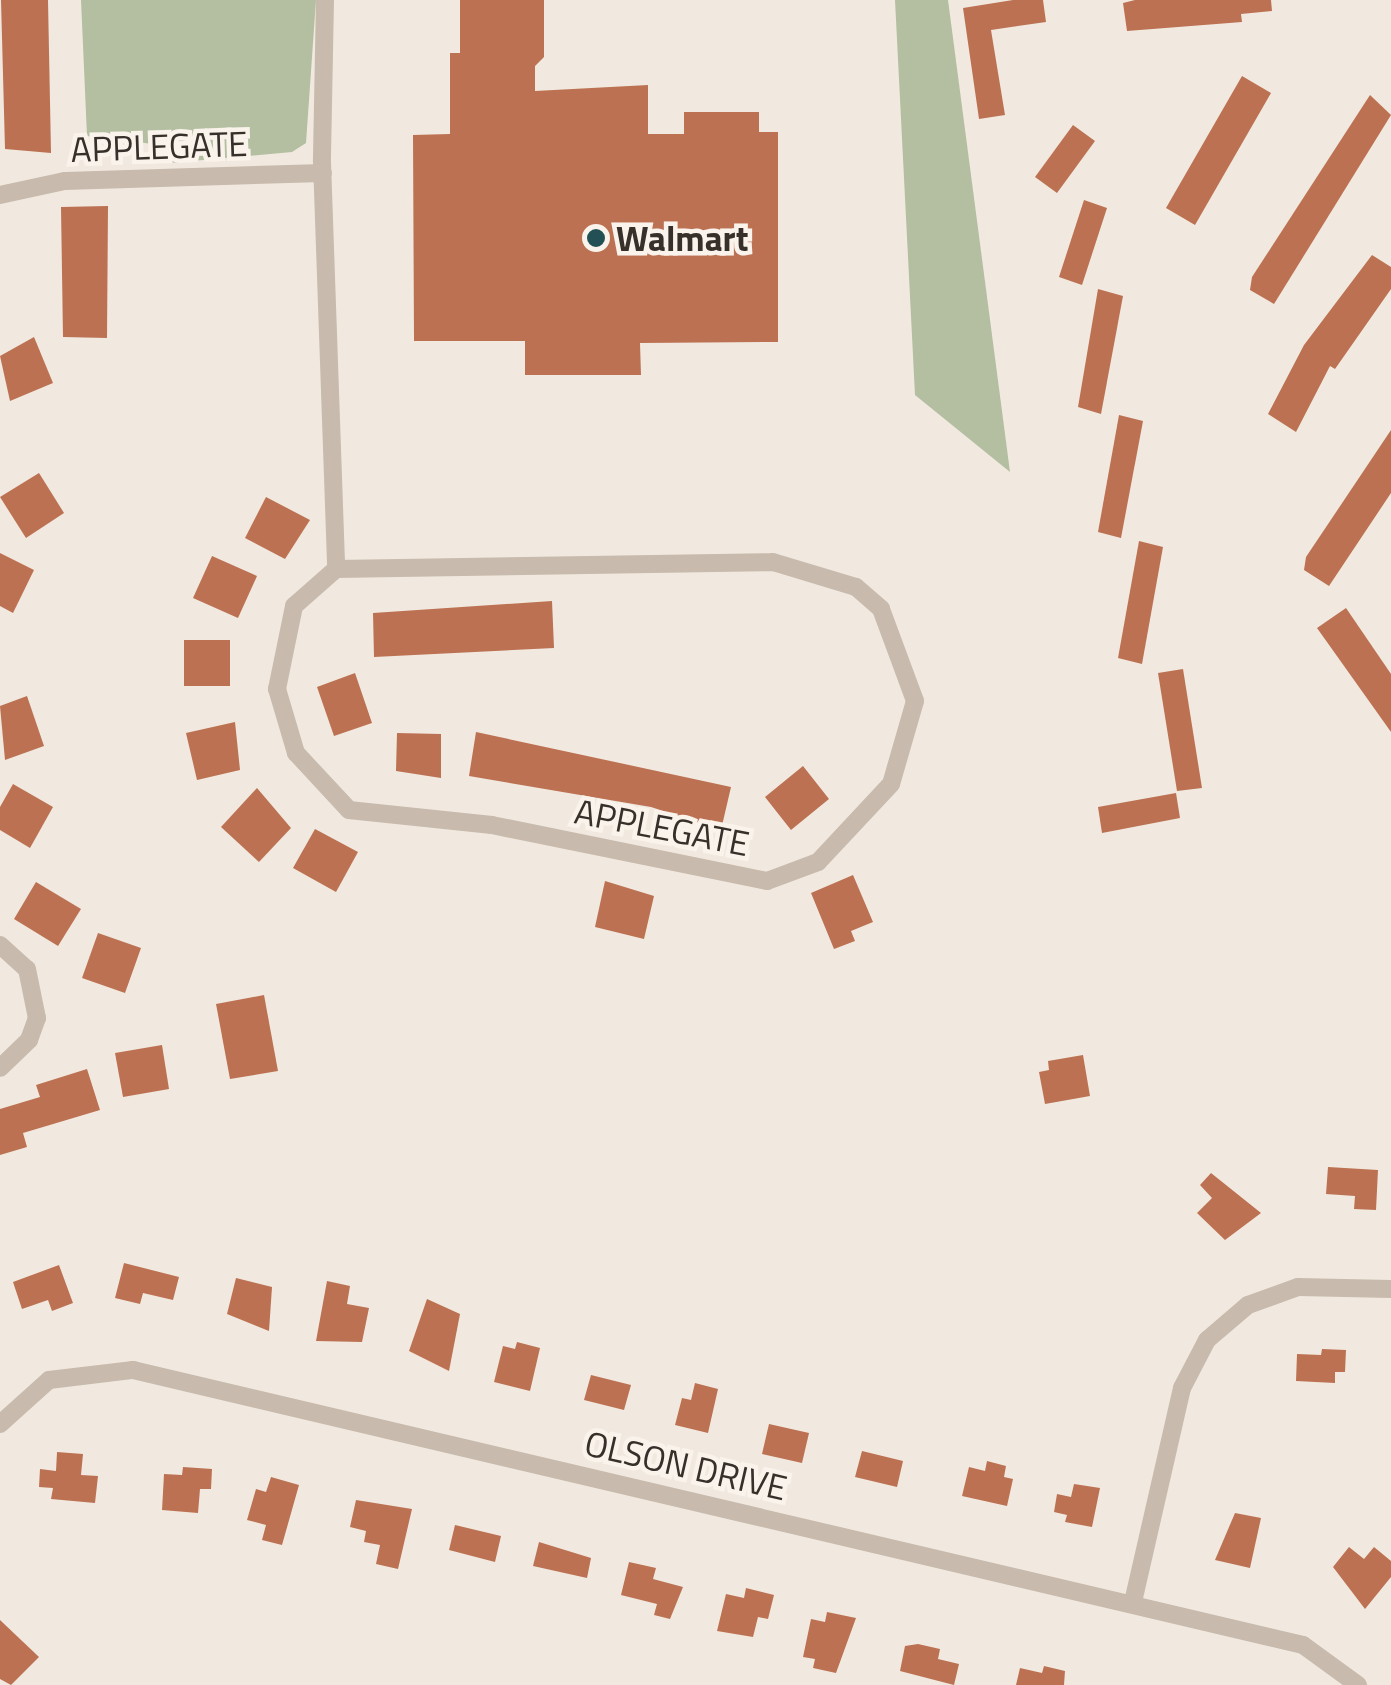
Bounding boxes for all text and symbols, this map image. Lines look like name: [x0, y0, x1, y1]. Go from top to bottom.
street label: APPLEGATE: [70, 122, 248, 170]
place label: Walmart: [616, 217, 748, 259]
marker: Walmart: [585, 227, 607, 249]
street label: APPLEGATE: [571, 790, 753, 864]
street label: OLSON DRIVE: [581, 1421, 791, 1509]

